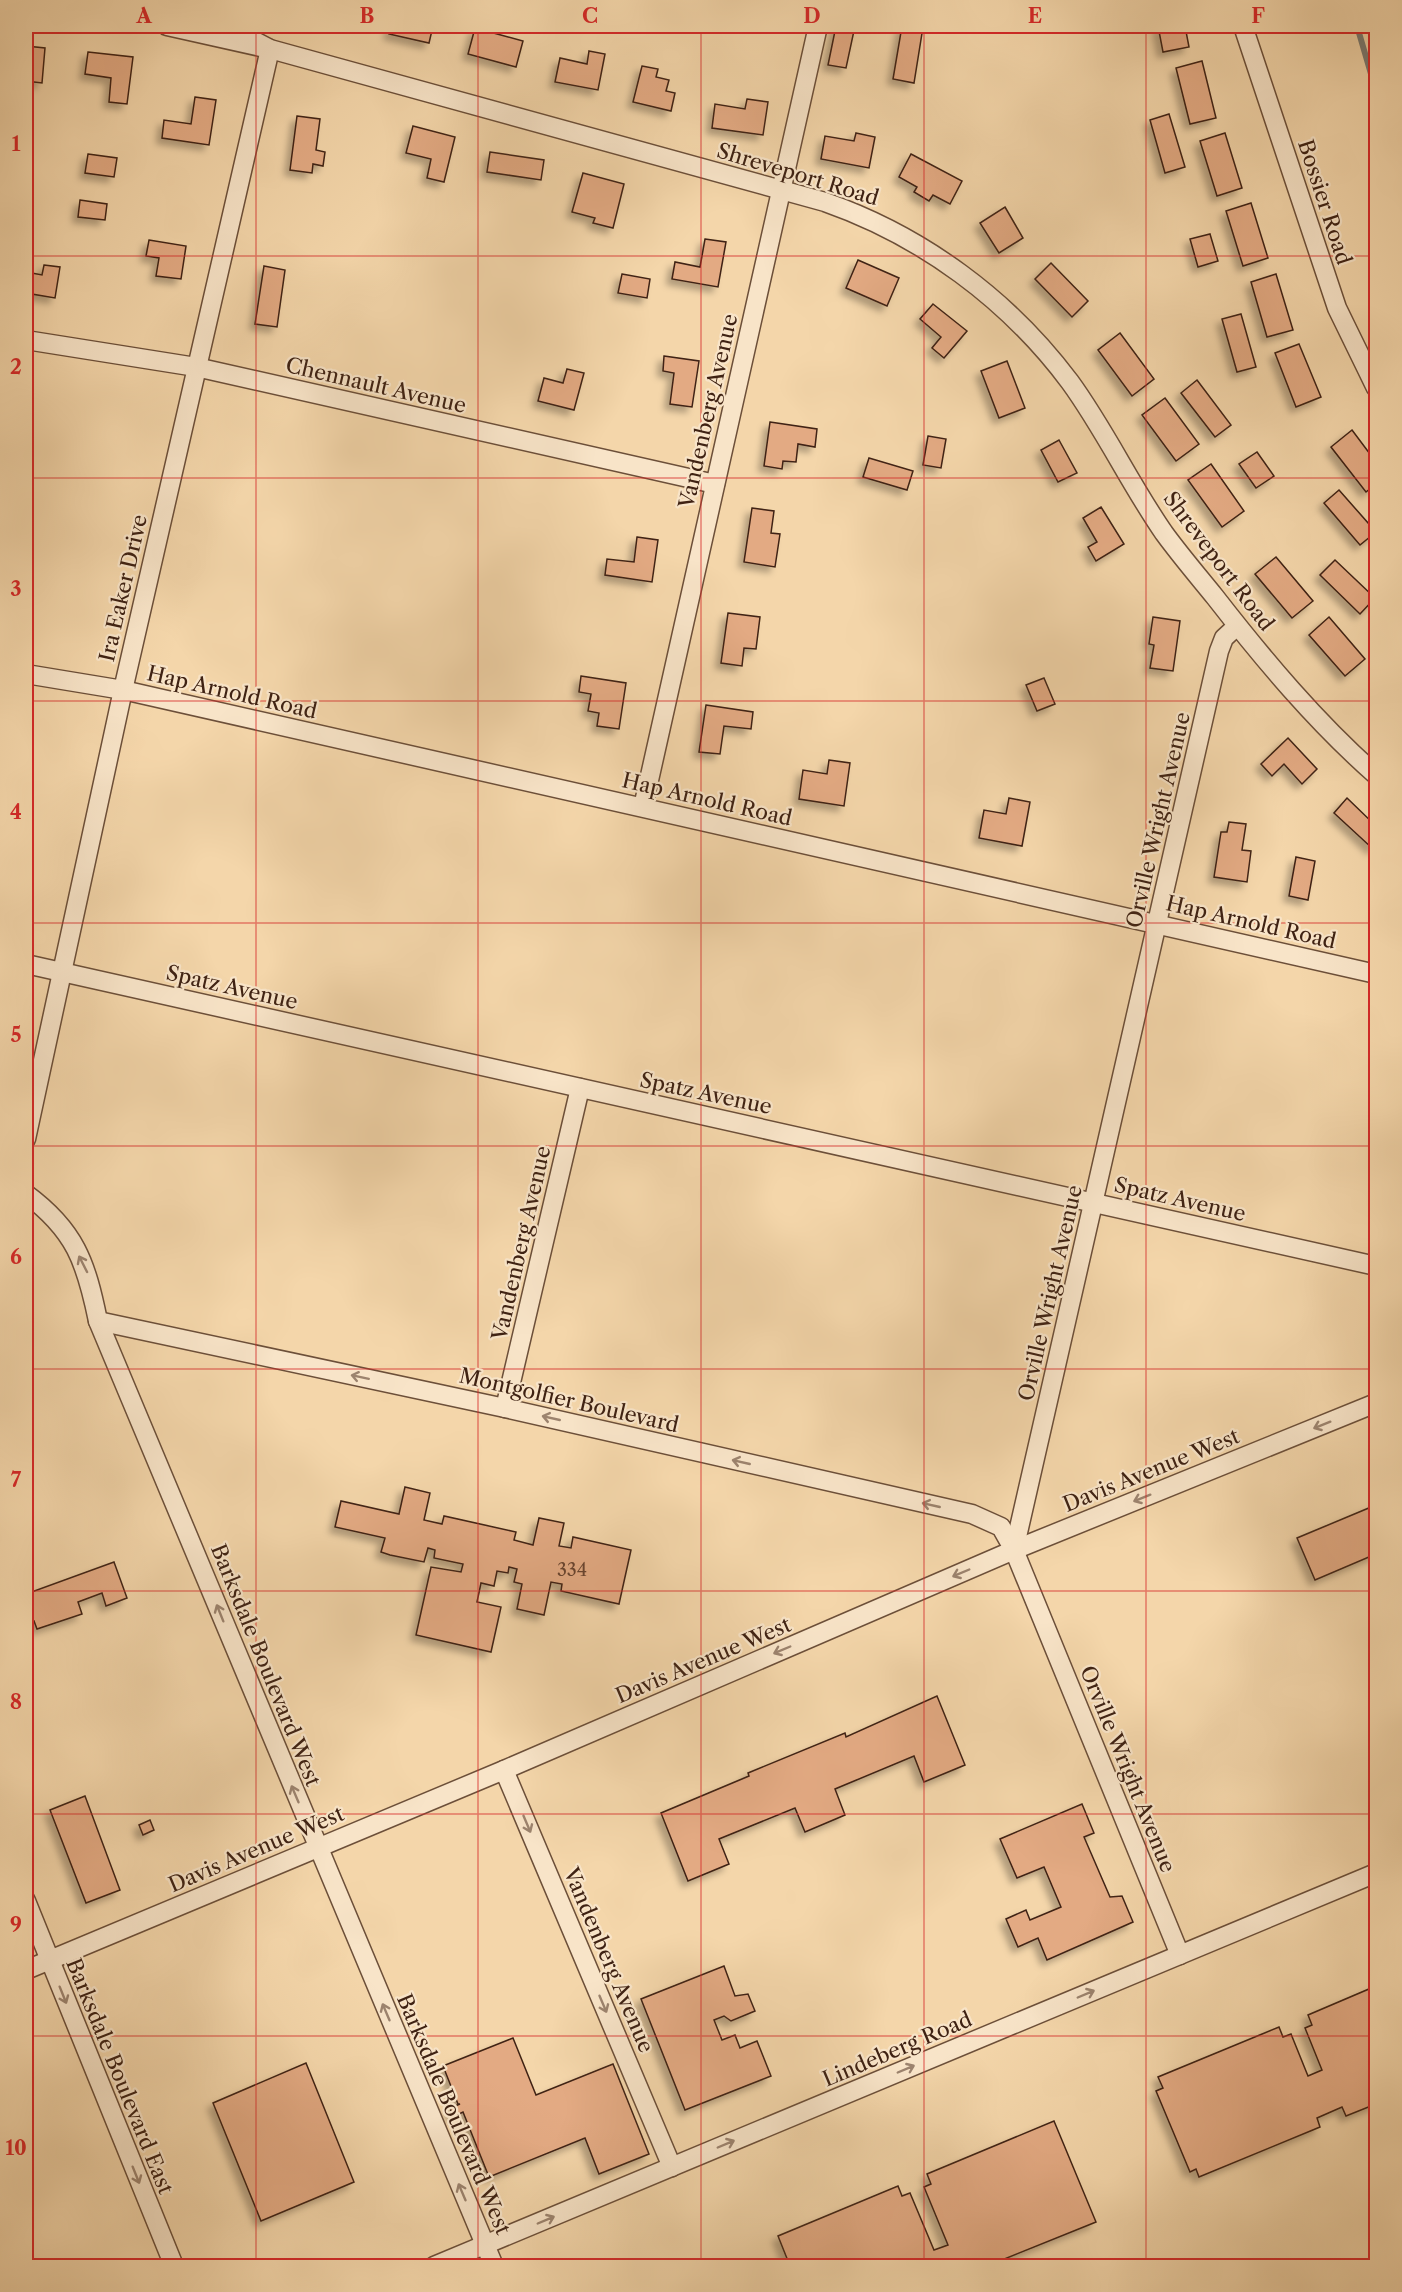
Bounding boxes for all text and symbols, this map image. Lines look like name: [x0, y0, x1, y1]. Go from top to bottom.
text: A: [135, 4, 152, 28]
text: B: [360, 4, 375, 28]
text: C: [582, 4, 598, 28]
text: D: [803, 4, 821, 28]
text: E: [1028, 4, 1042, 28]
text: F: [1251, 4, 1265, 28]
text: 1: [12, 132, 21, 156]
street label: Bossier Road: [1293, 136, 1357, 268]
street label: Shreveport Road: [714, 138, 882, 211]
street label: Vandenberg Avenue: [673, 311, 743, 512]
street label: Chennault Avenue: [283, 352, 469, 418]
text: 2: [10, 355, 22, 379]
street label: Shreveport Road: [1159, 486, 1280, 636]
street label: Ira Eaker Drive: [94, 512, 152, 664]
text: 3: [10, 577, 22, 601]
street label: Hap Arnold Road: [145, 660, 320, 724]
street label: Orville Wright Avenue: [1121, 710, 1195, 930]
street label: Hap Arnold Road: [620, 767, 795, 831]
text: 4: [10, 800, 22, 824]
street label: Hap Arnold Road: [1164, 890, 1339, 954]
street label: Spatz Avenue: [164, 960, 300, 1014]
text: 5: [10, 1023, 22, 1047]
street label: Spatz Avenue: [638, 1067, 774, 1119]
street label: Vandenberg Avenue: [486, 1143, 556, 1344]
street label: Spatz Avenue: [1112, 1172, 1248, 1226]
street label: Orville Wright Avenue: [1013, 1183, 1087, 1403]
text: 6: [10, 1245, 22, 1269]
one-way arrow: [77, 1256, 89, 1274]
street label: Montgolfier Boulevard: [457, 1363, 681, 1437]
one-way arrow: [351, 1371, 370, 1382]
one-way arrow: [541, 1412, 561, 1423]
one-way arrow: [1314, 1420, 1332, 1431]
street label: Davis Avenue West: [1059, 1423, 1243, 1517]
one-way arrow: [731, 1455, 750, 1467]
text: 7: [11, 1468, 22, 1492]
one-way arrow: [1133, 1493, 1151, 1504]
one-way arrow: [922, 1499, 941, 1510]
street label: Barksdale Boulevard West: [206, 1540, 326, 1790]
house number: 334: [557, 1559, 587, 1581]
one-way arrow: [953, 1568, 971, 1579]
one-way arrow: [214, 1605, 225, 1623]
street label: Davis Avenue West: [612, 1612, 795, 1708]
one-way arrow: [774, 1645, 792, 1656]
street label: Orville Wright Avenue: [1075, 1662, 1181, 1876]
text: 8: [10, 1690, 22, 1714]
one-way arrow: [289, 1785, 300, 1803]
street label: Davis Avenue West: [165, 1801, 348, 1897]
one-way arrow: [522, 1814, 533, 1833]
street label: Vandenberg Avenue: [558, 1863, 659, 2056]
text: 9: [10, 1913, 22, 1937]
street label: Barksdale Boulevard East: [61, 1954, 179, 2198]
one-way arrow: [58, 1985, 69, 2003]
one-way arrow: [1076, 1988, 1095, 1999]
street label: Barksdale Boulevard West: [392, 1990, 516, 2239]
one-way arrow: [598, 1994, 609, 2012]
one-way arrow: [380, 2003, 391, 2021]
street label: Lindeberg Road: [819, 2006, 976, 2092]
one-way arrow: [896, 2063, 915, 2074]
text: 10: [5, 2136, 27, 2160]
one-way arrow: [716, 2138, 735, 2149]
one-way arrow: [131, 2165, 142, 2184]
one-way arrow: [456, 2183, 467, 2201]
one-way arrow: [537, 2214, 555, 2225]

